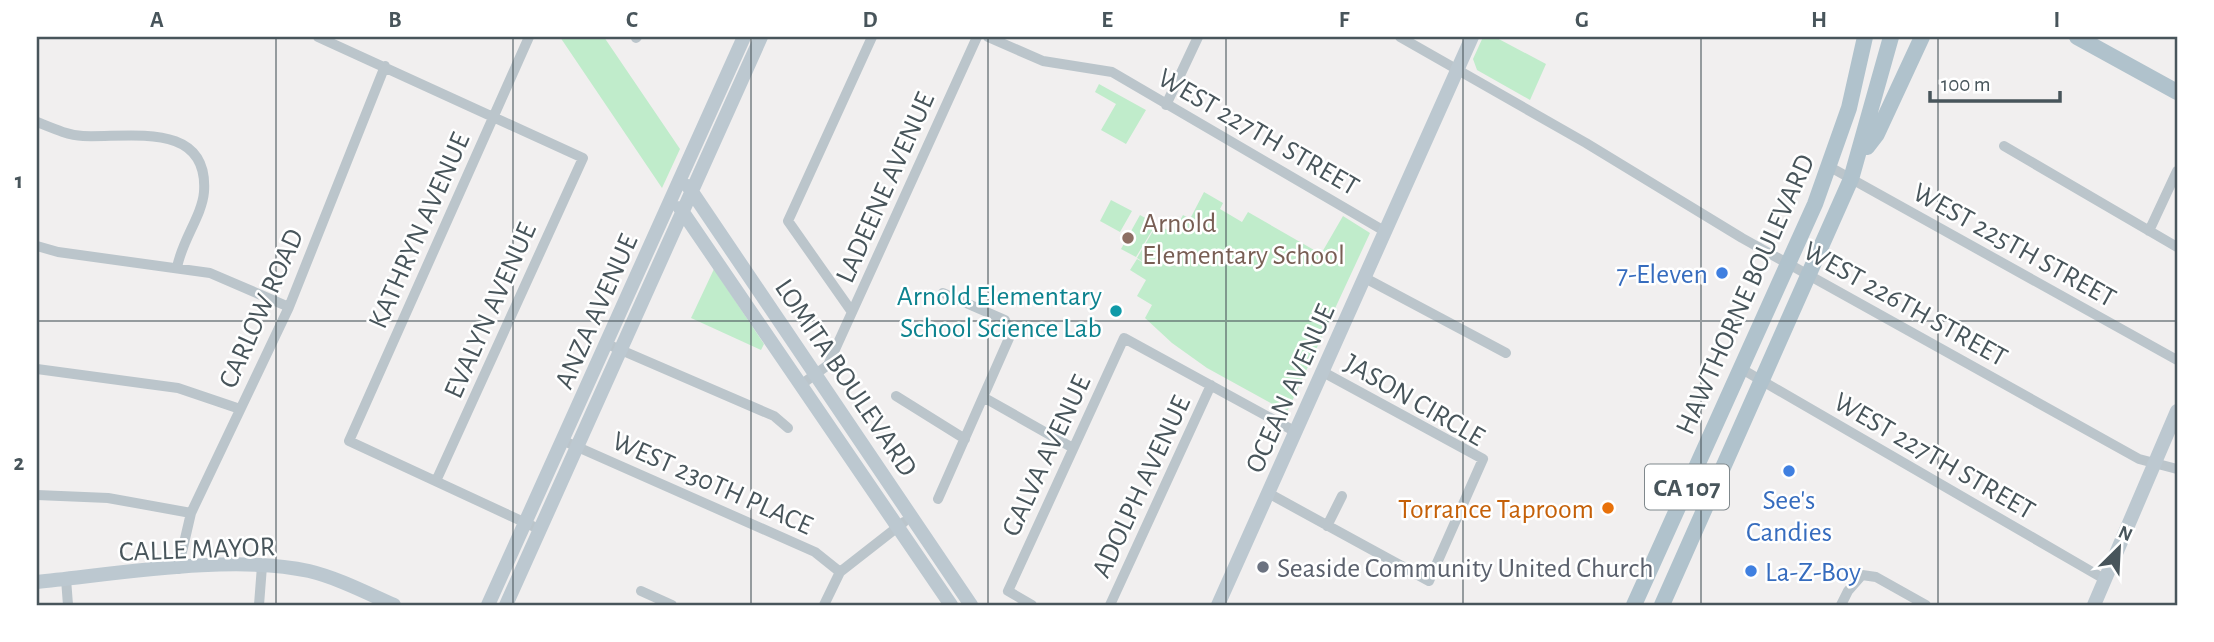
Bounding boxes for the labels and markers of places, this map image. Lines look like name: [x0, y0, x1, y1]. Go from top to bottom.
place label: Arnold Elementary School: [1142, 210, 1345, 270]
marker: Arnold Elementary School: [1120, 230, 1136, 246]
place label: 7-Eleven: [1616, 261, 1708, 289]
marker: 7-Eleven: [1714, 265, 1730, 281]
place label: Arnold Elementary School Science Lab: [897, 283, 1102, 343]
marker: Arnold Elementary School Science Lab: [1108, 303, 1124, 319]
marker: See's Candies: [1781, 463, 1797, 479]
place label: See's Candies: [1746, 487, 1832, 547]
place label: Torrance Taproom: [1398, 496, 1594, 524]
marker: Torrance Taproom: [1600, 500, 1616, 516]
place label: Seaside Community United Church: [1277, 555, 1654, 583]
marker: Seaside Community United Church: [1255, 559, 1271, 575]
place label: La-Z-Boy: [1765, 559, 1861, 587]
marker: La-Z-Boy: [1743, 563, 1759, 579]

